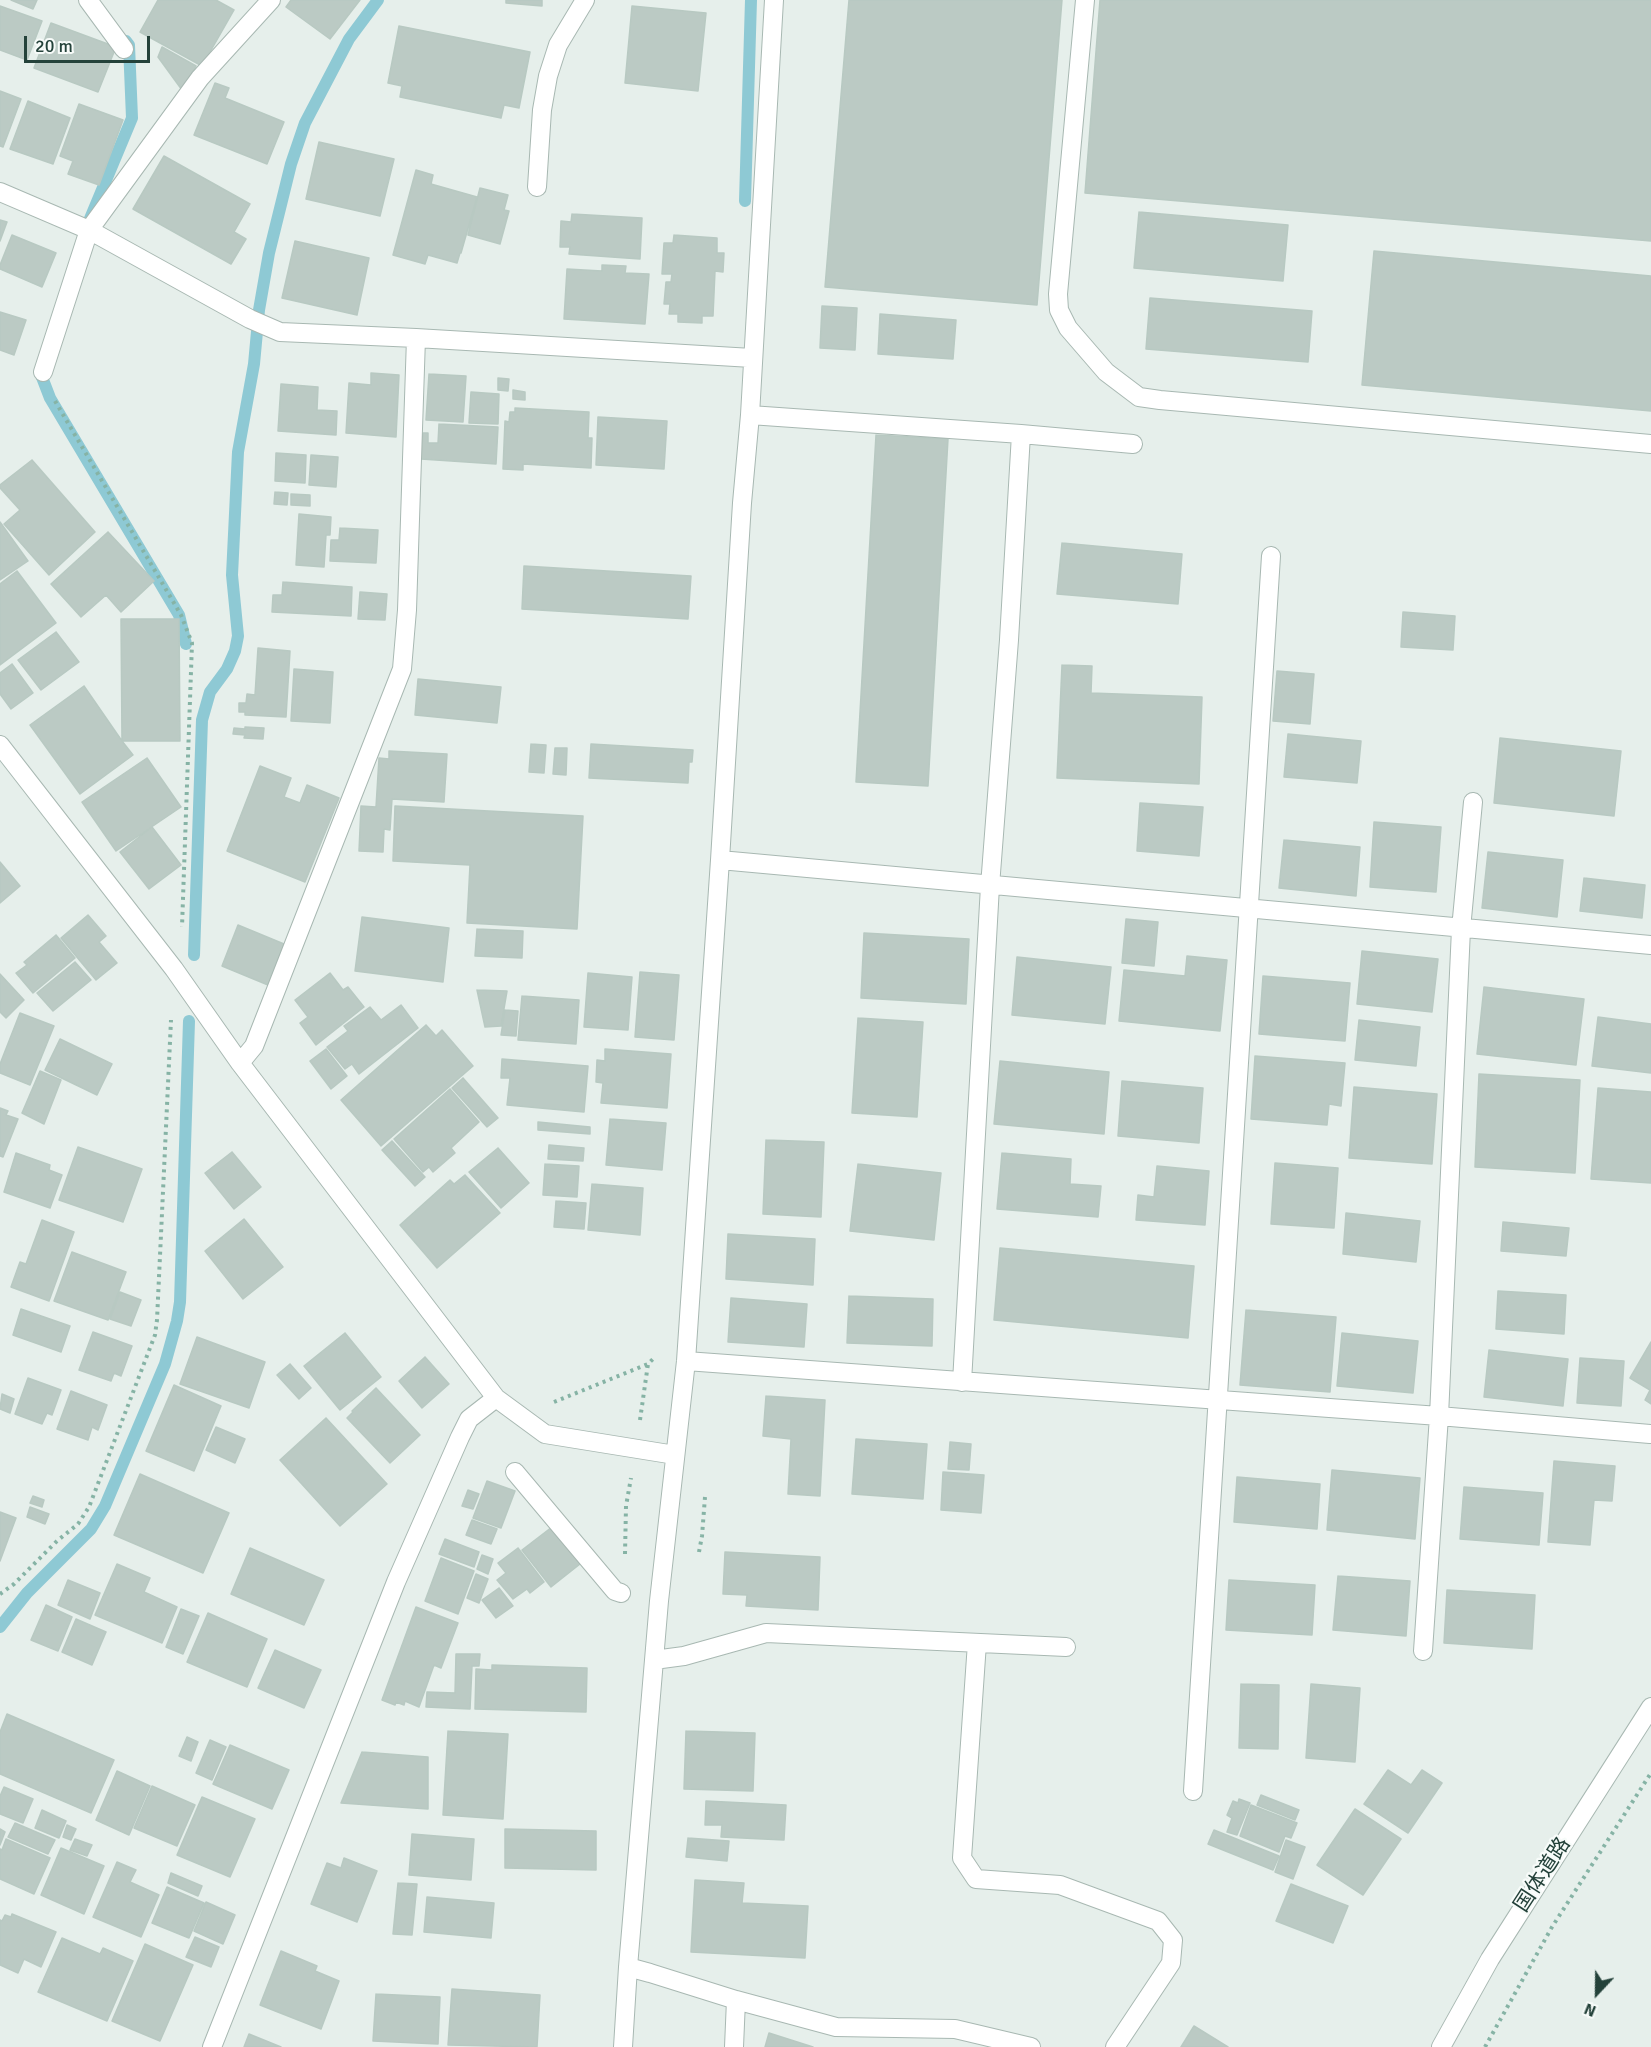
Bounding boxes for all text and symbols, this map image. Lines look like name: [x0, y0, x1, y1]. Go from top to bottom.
scale bar: [27, 24, 153, 62]
text: 20 m: [35, 35, 73, 57]
street label: 国体道路: [1510, 1833, 1576, 1917]
north arrow: [1567, 1963, 1627, 2023]
text: N: [1581, 1998, 1599, 2021]

